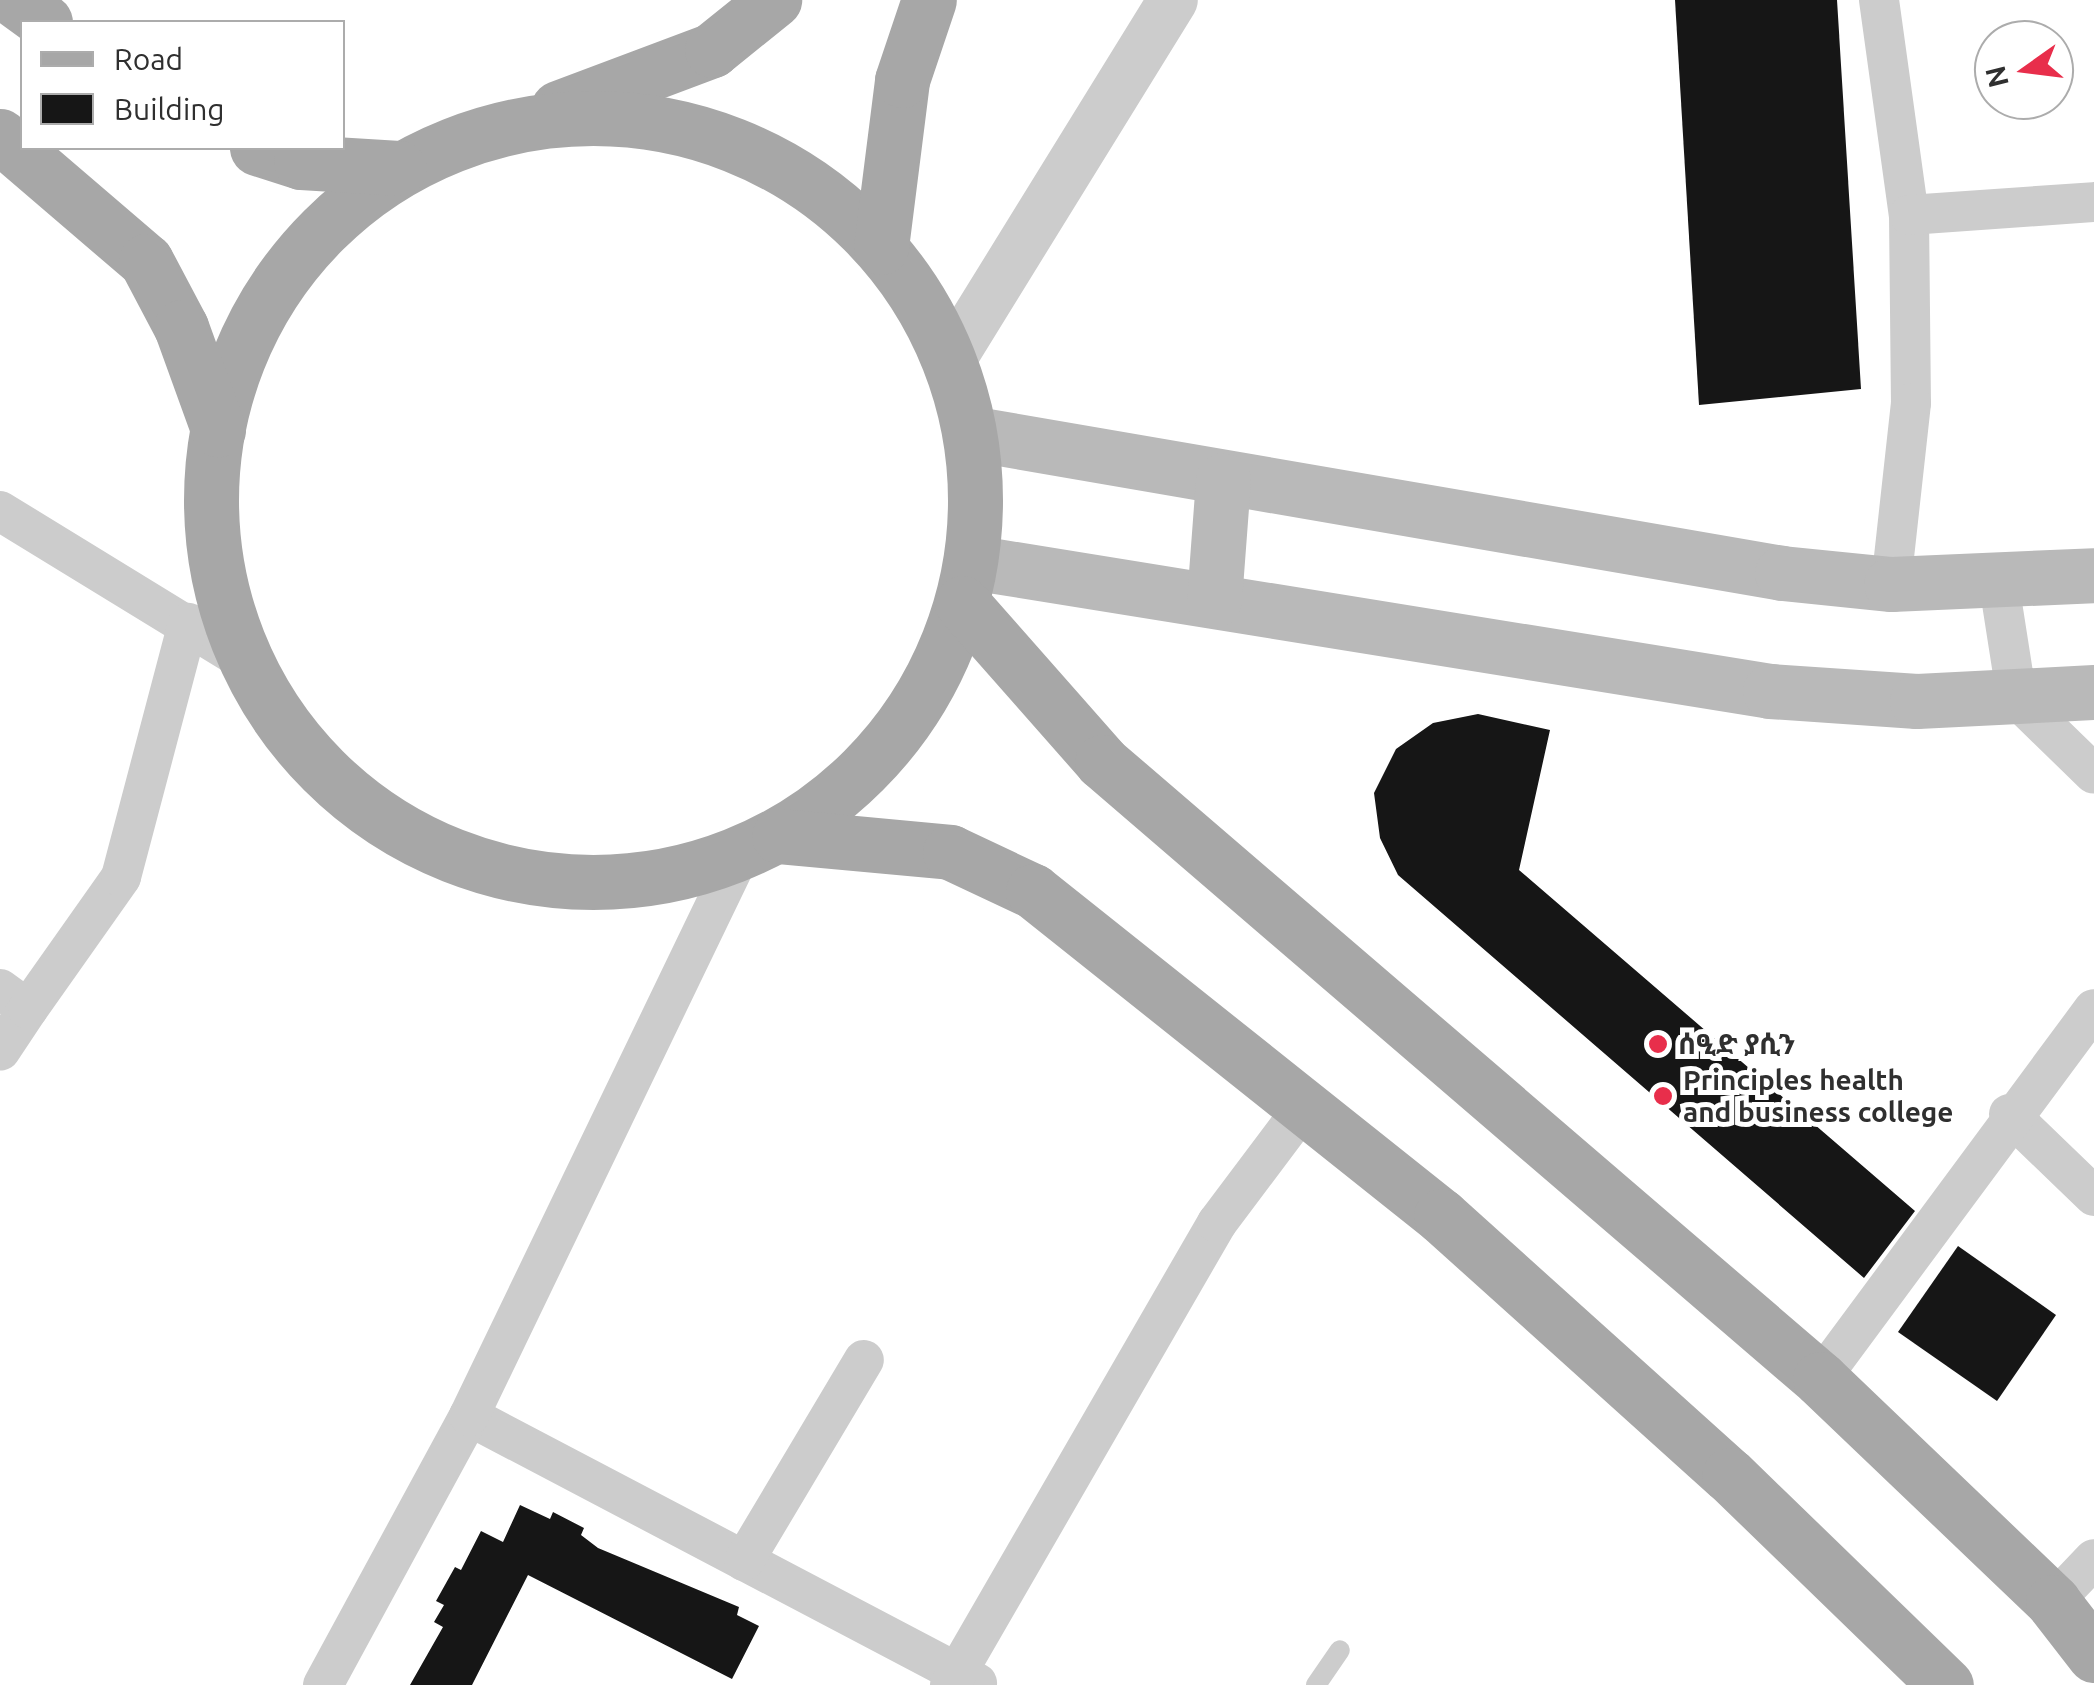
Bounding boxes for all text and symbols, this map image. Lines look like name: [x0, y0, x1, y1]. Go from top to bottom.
legend: [20, 20, 345, 150]
north arrow: [1974, 20, 2074, 120]
text: Road: [114, 42, 183, 76]
text: N: [1979, 63, 2014, 91]
text: Building: [114, 92, 225, 126]
place label: ሰዒድ ያሲን: [1678, 1027, 1795, 1061]
marker: ሰዒድ ያሲን: [1647, 1033, 1669, 1055]
place label: Principles health and business college: [1683, 1063, 1953, 1129]
marker: Principles health and business college: [1652, 1085, 1674, 1107]

